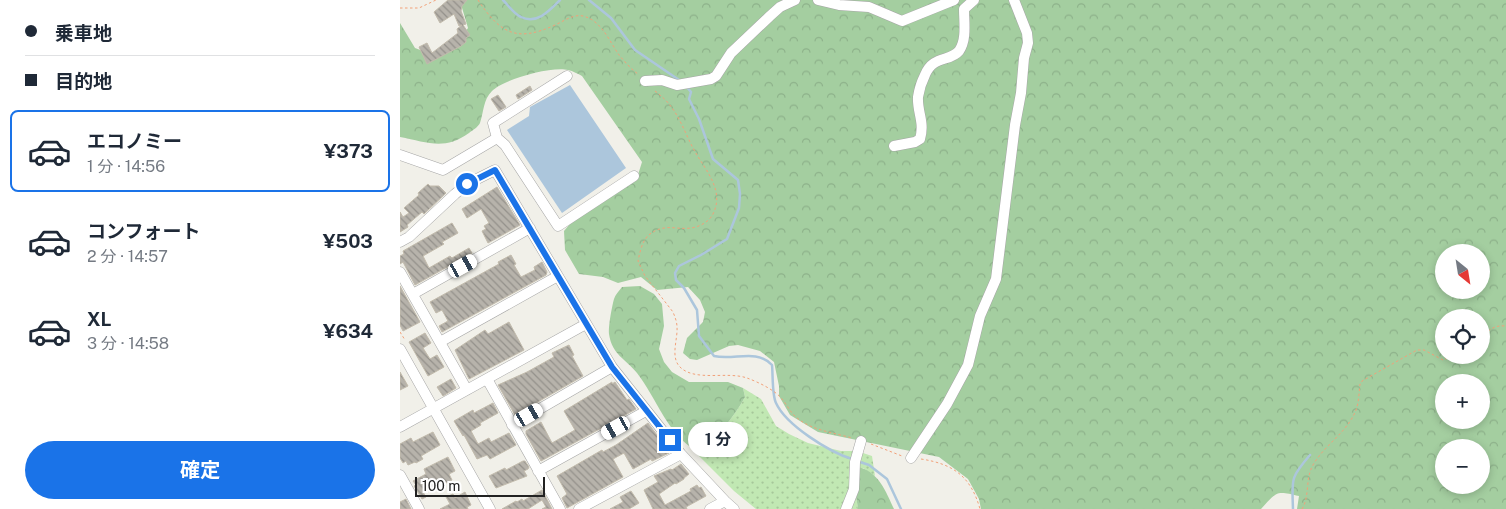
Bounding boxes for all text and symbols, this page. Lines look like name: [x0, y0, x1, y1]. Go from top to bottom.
text: 乗車地: [55, 22, 112, 44]
text: 目的地: [55, 70, 112, 92]
icon: car: [27, 129, 72, 174]
text: エコノミー: [87, 130, 182, 152]
text: ¥373: [324, 140, 373, 162]
text: 1 分 · 14:56: [87, 157, 165, 176]
route start: [456, 173, 478, 195]
icon: car: [27, 219, 72, 264]
text: コンフォート: [87, 220, 200, 242]
text: ¥503: [323, 230, 373, 252]
north arrow: [1435, 244, 1490, 299]
map controls: [1435, 244, 1490, 494]
text: 2 分 · 14:57: [87, 247, 168, 266]
car: [446, 252, 479, 280]
text: XL: [87, 308, 112, 330]
icon: car: [27, 309, 72, 354]
button: locate: [1435, 309, 1490, 364]
text: ¥634: [323, 320, 373, 342]
text: 3 分 · 14:58: [87, 334, 169, 353]
button: +: [1435, 374, 1490, 429]
car: [512, 401, 545, 429]
car: [599, 414, 632, 442]
callout: 1 分: [688, 422, 748, 458]
route end: [659, 429, 681, 451]
text: 1 分: [705, 430, 731, 449]
button: −: [1435, 439, 1490, 494]
button: 確定: [25, 441, 375, 499]
scale bar: [415, 474, 545, 497]
text: 100 m: [422, 478, 460, 494]

